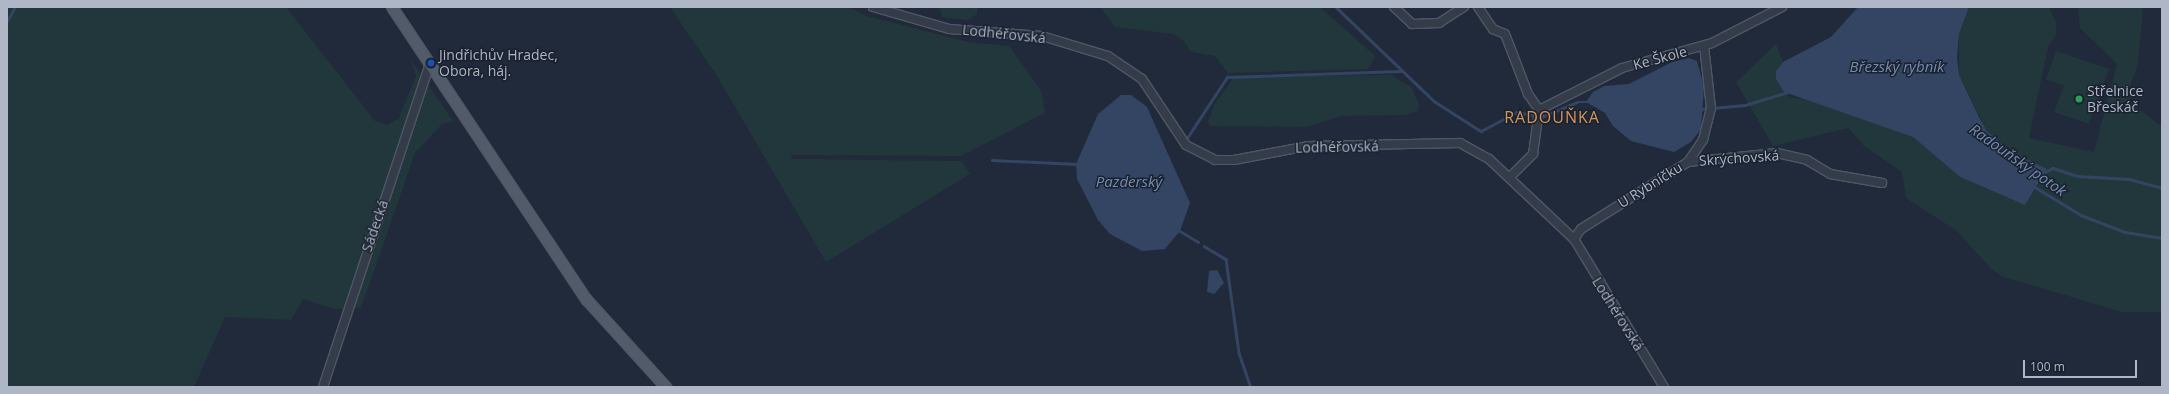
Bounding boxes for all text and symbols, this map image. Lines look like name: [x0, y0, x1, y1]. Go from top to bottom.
street label: Lodhéřovská: [962, 21, 1046, 47]
street label: Ke Škole: [1631, 43, 1689, 73]
place label: Jindřichův Hradec, Obora, háj.: [439, 47, 558, 80]
marker: Jindřichův Hradec, Obora, háj.: [426, 58, 436, 68]
water label: Březský rybník: [1850, 58, 1944, 76]
place label: Střelnice Břeskáč: [2087, 83, 2143, 116]
marker: Střelnice Břeskáč: [2074, 94, 2084, 104]
district label: RADOUŇKA: [1504, 107, 1600, 127]
water label: Radouňský potok: [1966, 120, 2070, 200]
street label: Lodhéřovská: [1295, 138, 1379, 156]
street label: Skrýchovská: [1698, 147, 1780, 169]
street label: U Rybníčku: [1615, 159, 1685, 211]
water label: Pazderský: [1096, 173, 1162, 191]
street label: Sádecká: [358, 198, 392, 254]
street label: Lodhéřovská: [1589, 274, 1647, 354]
scale bar: [2025, 352, 2139, 378]
text: 100 m: [2030, 358, 2065, 375]

